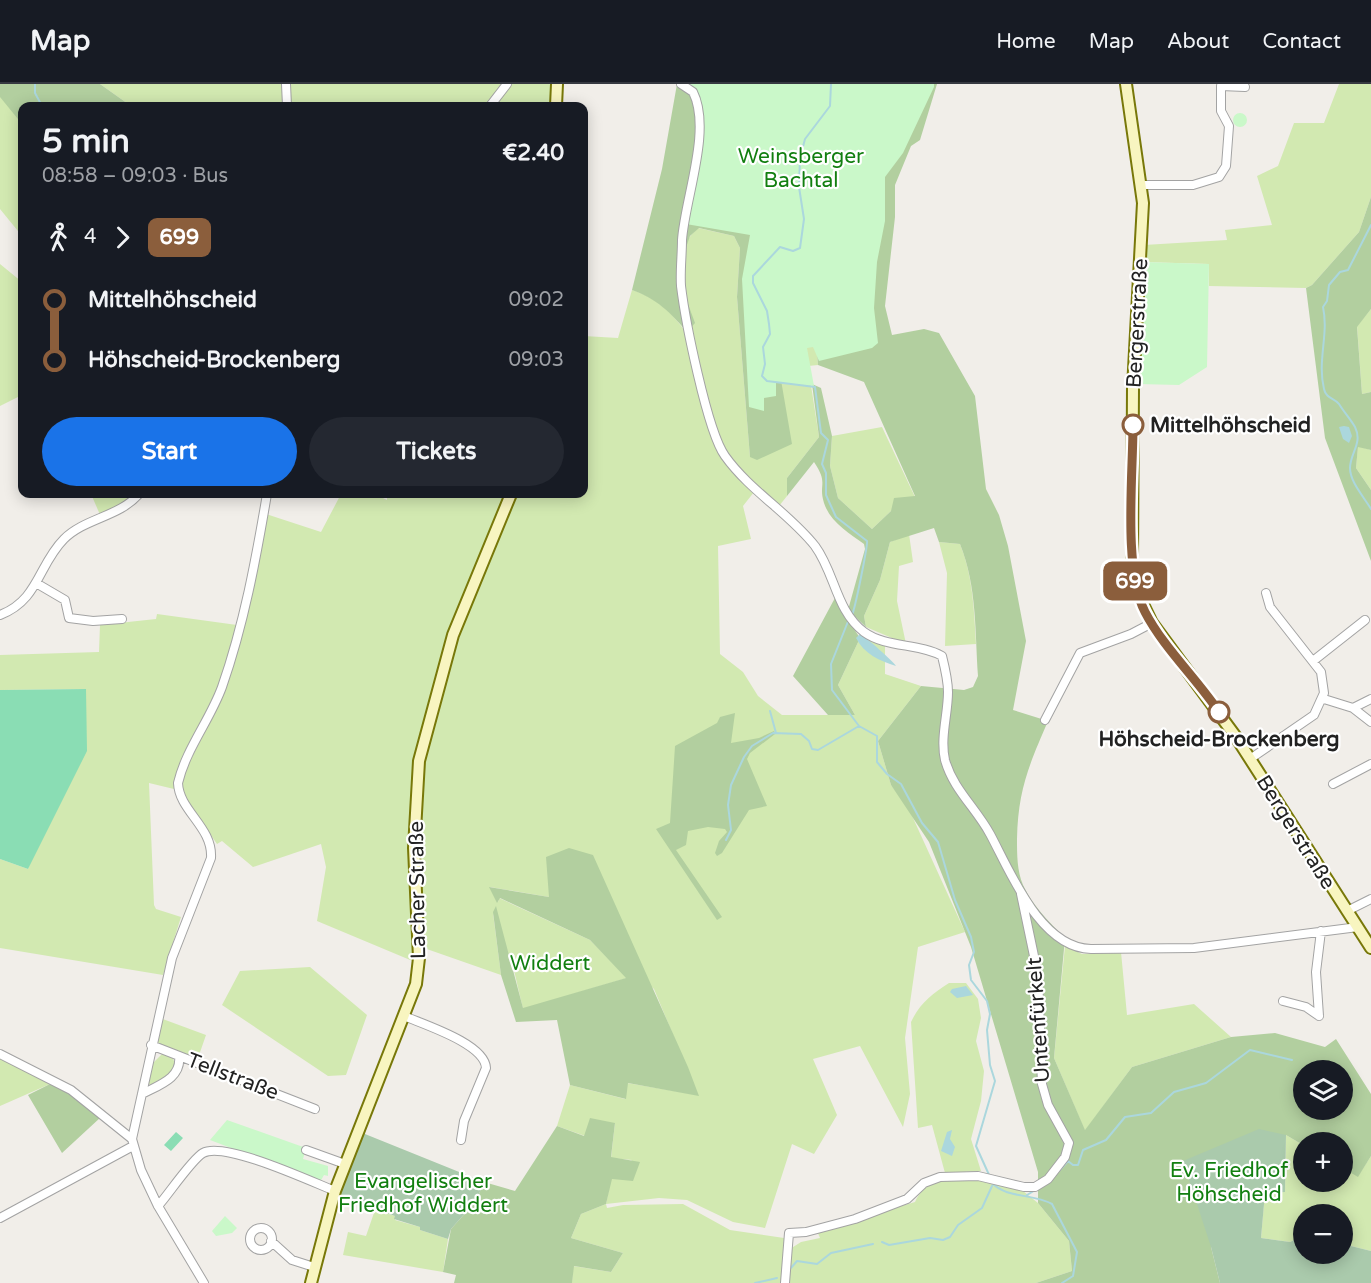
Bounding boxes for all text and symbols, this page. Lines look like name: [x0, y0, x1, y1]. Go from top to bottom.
text: Map: [30, 24, 90, 58]
text: Home: [996, 29, 1056, 54]
text: Map: [1089, 29, 1134, 54]
text: About: [1167, 29, 1229, 54]
text: Contact: [1262, 29, 1341, 54]
text: 5 min: [42, 122, 130, 161]
text: €2.40: [502, 140, 564, 166]
park label: Weinsberger Bachtal: [738, 144, 864, 193]
text: 08:58 – 09:03 · Bus: [42, 164, 228, 188]
icon: walk: [42, 221, 75, 254]
icon: forward: [106, 221, 139, 254]
text: 4: [84, 225, 97, 249]
text: 699: [160, 225, 199, 250]
street label: Bergerstraße: [1122, 257, 1153, 388]
text: Mittelhöhscheid: [88, 287, 257, 313]
text: 09:02: [509, 288, 564, 312]
text: Höhscheid-Brockenberg: [88, 347, 340, 373]
text: 09:03: [509, 348, 564, 372]
place label: Mittelhöhscheid: [1150, 413, 1311, 438]
marker: Mittelhöhscheid: [1122, 414, 1144, 436]
button: Start: [42, 417, 297, 486]
button: Tickets: [309, 417, 564, 486]
line badge: 699: [1100, 562, 1170, 600]
text: 699: [1115, 569, 1155, 594]
marker: Höhscheid-Brockenberg: [1208, 701, 1230, 723]
place label: Höhscheid-Brockenberg: [1099, 727, 1340, 752]
street label: Bergerstraße: [1251, 771, 1341, 894]
street label: Lacher Straße: [404, 821, 431, 959]
park label: Widdert: [510, 951, 590, 976]
street label: Untenfürkelt: [1022, 956, 1055, 1083]
street label: Tellstraße: [183, 1048, 282, 1105]
map controls: [1293, 1060, 1353, 1264]
button: layers: [1293, 1060, 1353, 1120]
button: +: [1293, 1132, 1353, 1192]
park label: Ev. Friedhof Höhscheid: [1170, 1158, 1288, 1207]
park label: Evangelischer Friedhof Widdert: [338, 1169, 508, 1218]
button: −: [1293, 1204, 1353, 1264]

